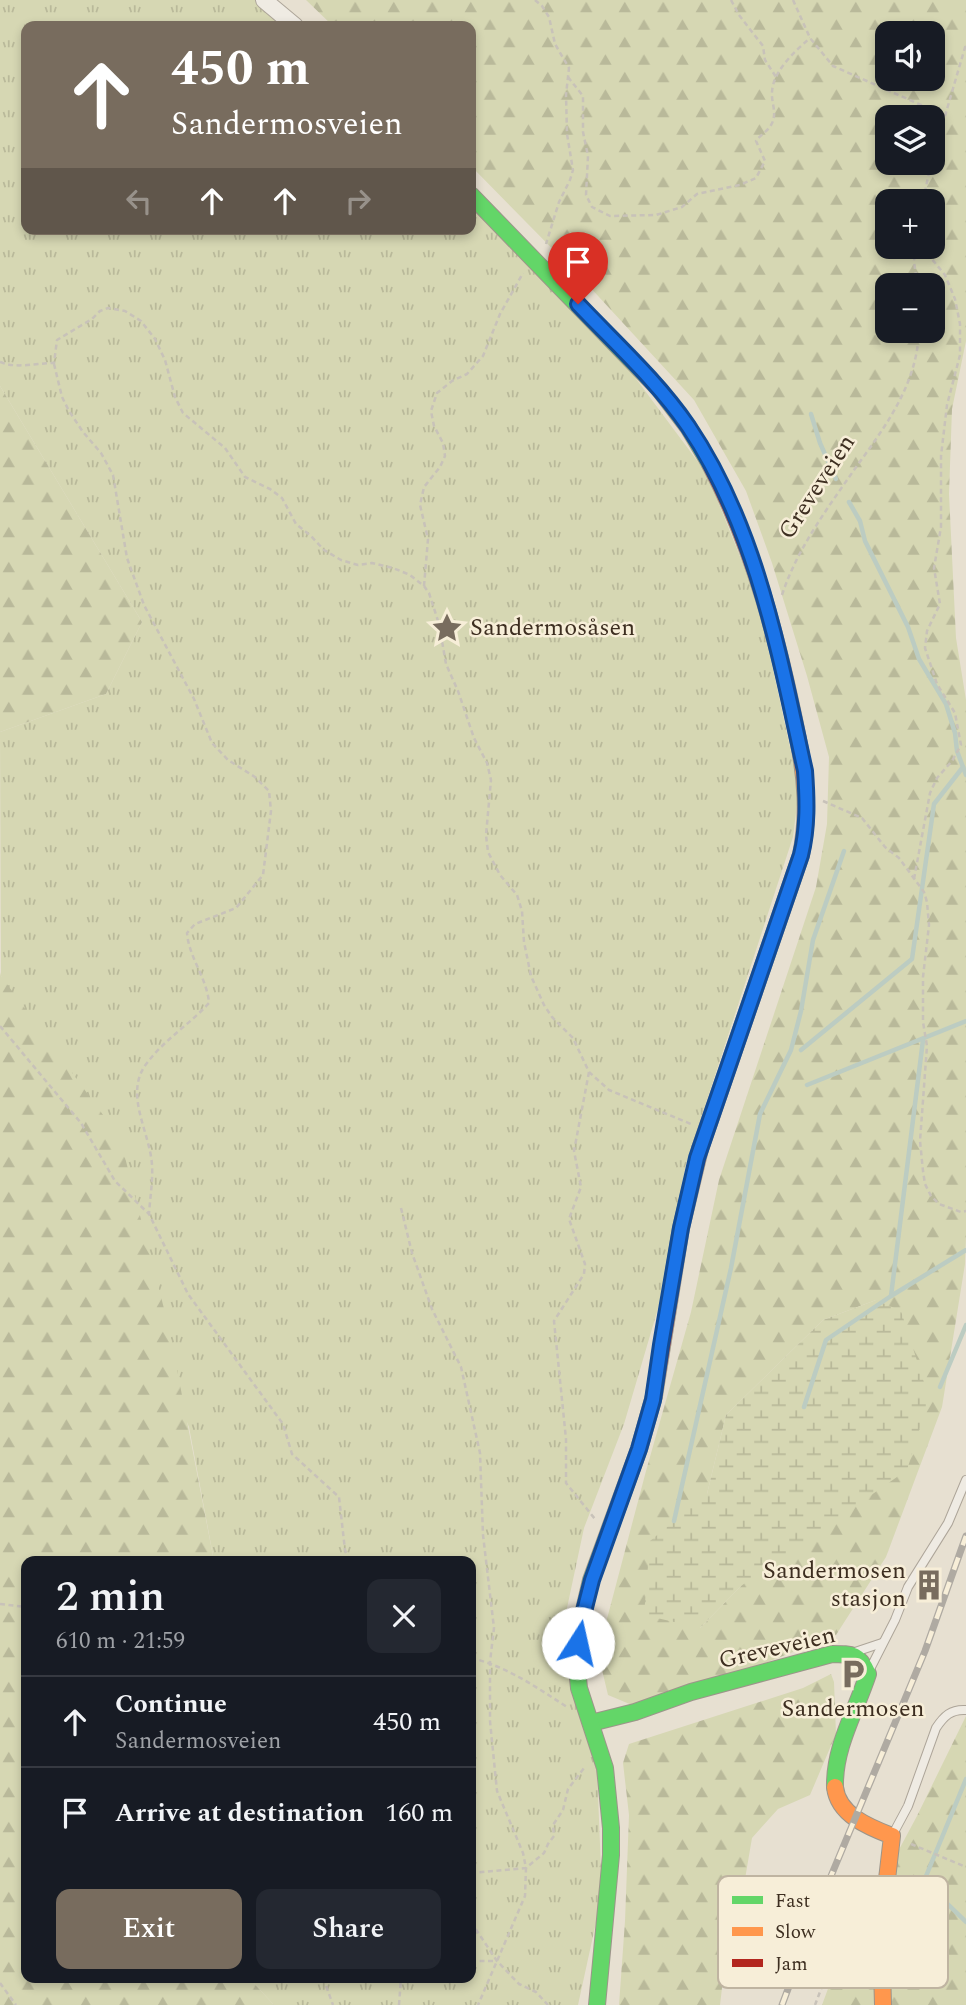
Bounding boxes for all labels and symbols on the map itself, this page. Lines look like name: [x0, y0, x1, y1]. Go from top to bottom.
pin: [548, 232, 608, 304]
street label: Greveveien: [770, 427, 865, 547]
place label: Sandermosåsen: [470, 610, 635, 646]
place icon: Sandermosåsen: [430, 611, 464, 645]
place label: Sandermosen stasjon: [763, 1553, 906, 1617]
building icon: Sandermosen stasjon: [912, 1568, 946, 1602]
position arrow: [541, 1606, 615, 1680]
street label: Greveveien: [715, 1617, 839, 1679]
parking icon: Sandermosen: [836, 1657, 870, 1691]
place label: Sandermosen: [781, 1691, 925, 1727]
legend: [718, 1876, 948, 1988]
text: Fast: [775, 1887, 811, 1916]
text: Slow: [775, 1918, 816, 1947]
text: Jam: [775, 1950, 807, 1979]

